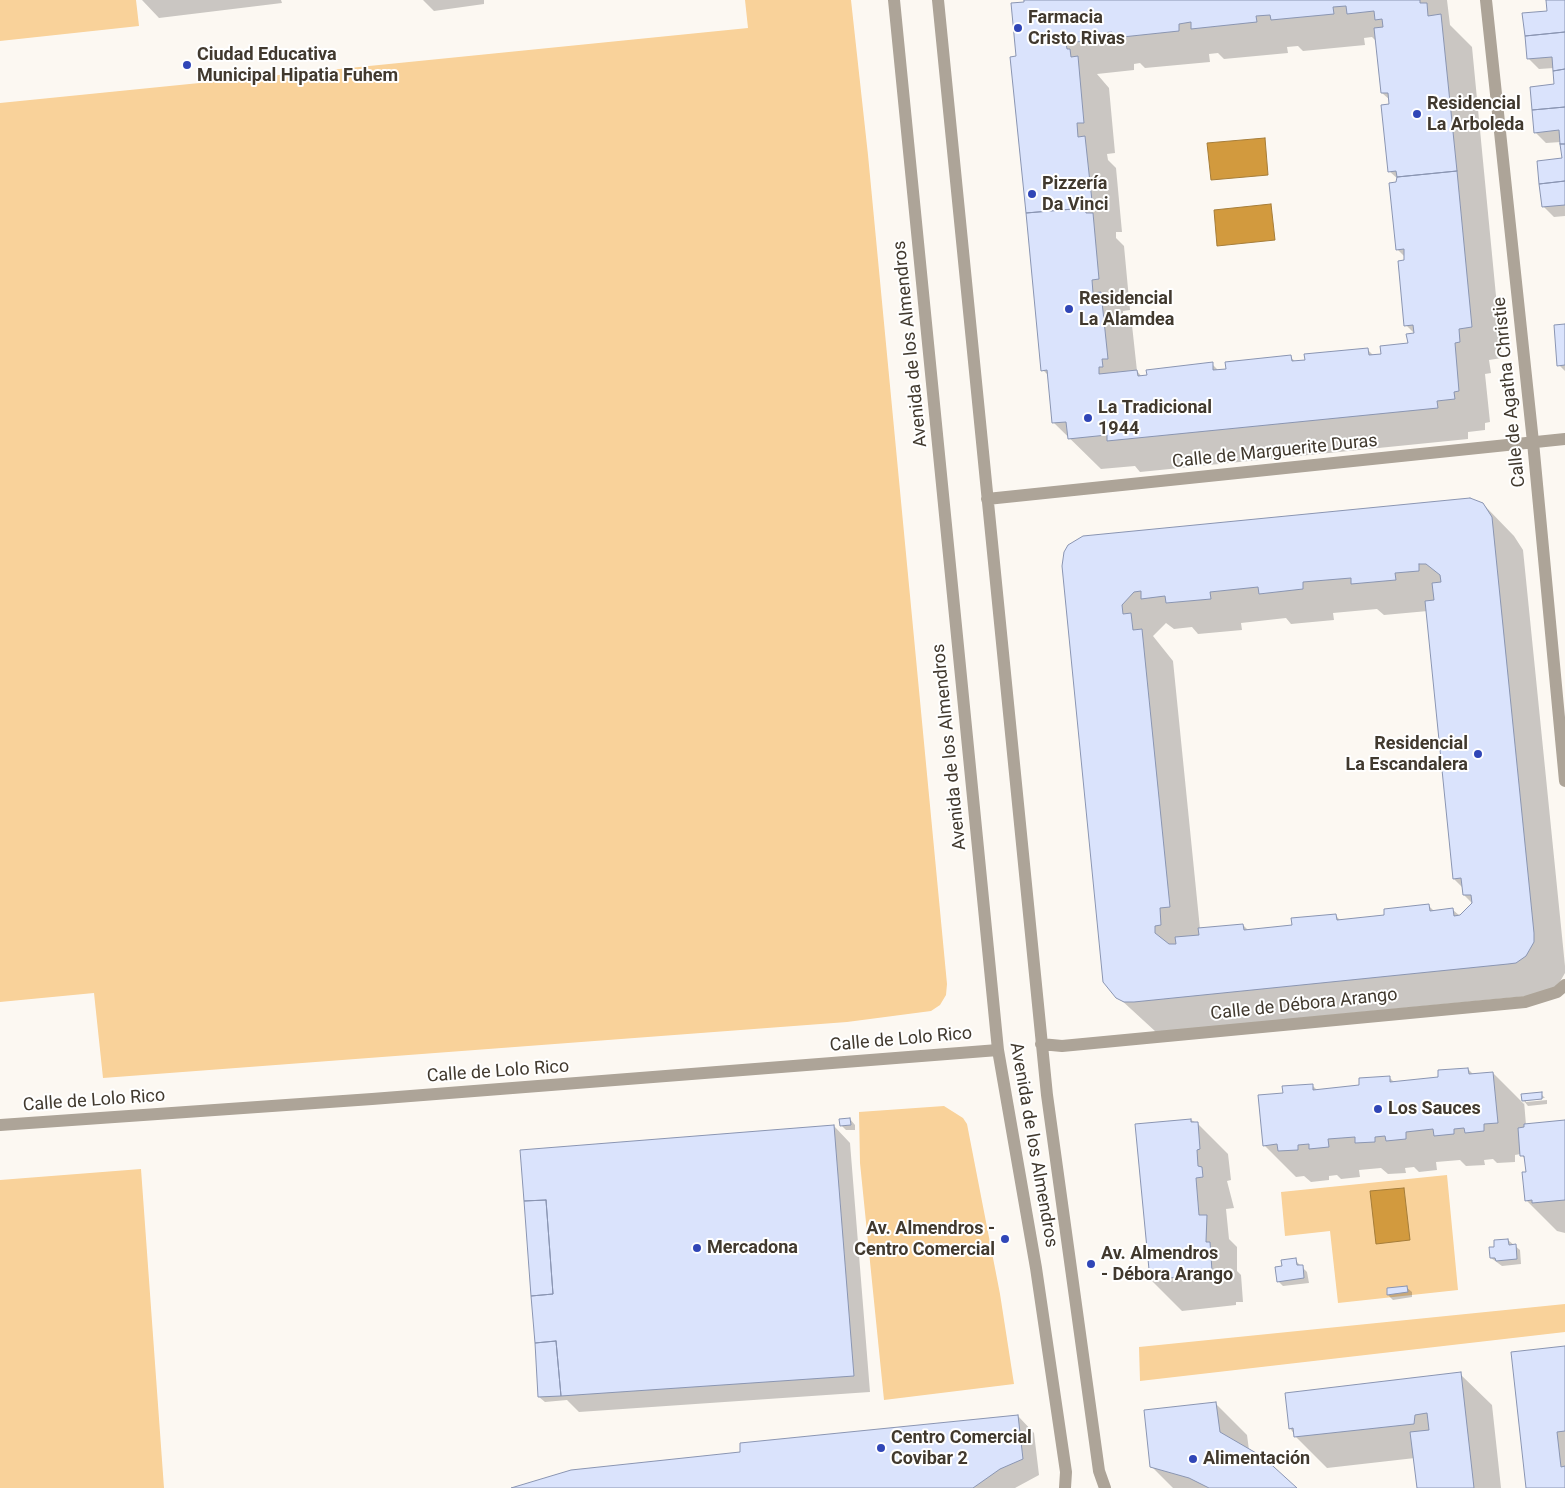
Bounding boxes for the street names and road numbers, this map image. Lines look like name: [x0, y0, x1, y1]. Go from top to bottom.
street label: Avenida de los Almendros: [889, 240, 933, 448]
street label: Calle de Agatha Christie: [1489, 296, 1531, 488]
street label: Calle de Marguerite Duras: [1171, 430, 1379, 474]
street label: Avenida de los Almendros: [928, 643, 972, 851]
street label: Calle de Débora Arango: [1210, 984, 1398, 1026]
street label: Calle de Lolo Rico: [829, 1023, 973, 1057]
street label: Avenida de los Almendros: [1004, 1041, 1062, 1249]
street label: Calle de Lolo Rico: [426, 1056, 570, 1088]
street label: Calle de Lolo Rico: [22, 1085, 166, 1117]

